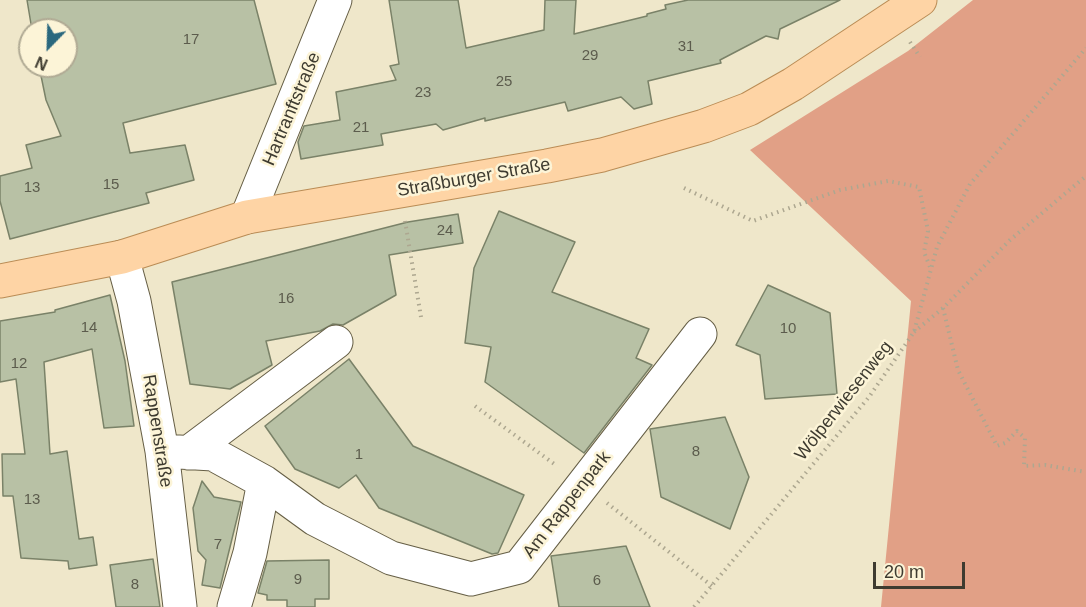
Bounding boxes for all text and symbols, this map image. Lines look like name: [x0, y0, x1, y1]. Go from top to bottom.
north arrow: [18, 18, 78, 78]
house number: 17: [183, 31, 199, 49]
house number: 31: [678, 38, 694, 56]
house number: 29: [582, 47, 598, 65]
street label: Hartranftstraße: [258, 49, 326, 169]
text: N: [33, 53, 50, 73]
house number: 25: [496, 73, 512, 91]
house number: 23: [415, 84, 431, 102]
house number: 21: [353, 119, 369, 137]
street label: Straßburger Straße: [396, 154, 552, 202]
house number: 15: [103, 176, 119, 194]
house number: 13: [24, 179, 40, 197]
house number: 24: [437, 222, 453, 240]
house number: 16: [278, 290, 294, 308]
house number: 14: [81, 319, 97, 337]
house number: 10: [780, 320, 796, 338]
street label: Wölperwiesenweg: [791, 337, 897, 465]
house number: 12: [11, 355, 27, 373]
street label: Rappenstraße: [137, 373, 177, 489]
house number: 8: [692, 443, 700, 461]
house number: 1: [355, 446, 363, 464]
street label: Am Rappenpark: [518, 447, 616, 563]
house number: 13: [24, 491, 40, 509]
house number: 7: [214, 536, 222, 554]
scale bar: [876, 550, 968, 588]
text: 20 m: [884, 562, 924, 582]
house number: 9: [294, 571, 302, 589]
house number: 6: [593, 572, 601, 590]
house number: 8: [131, 576, 139, 594]

